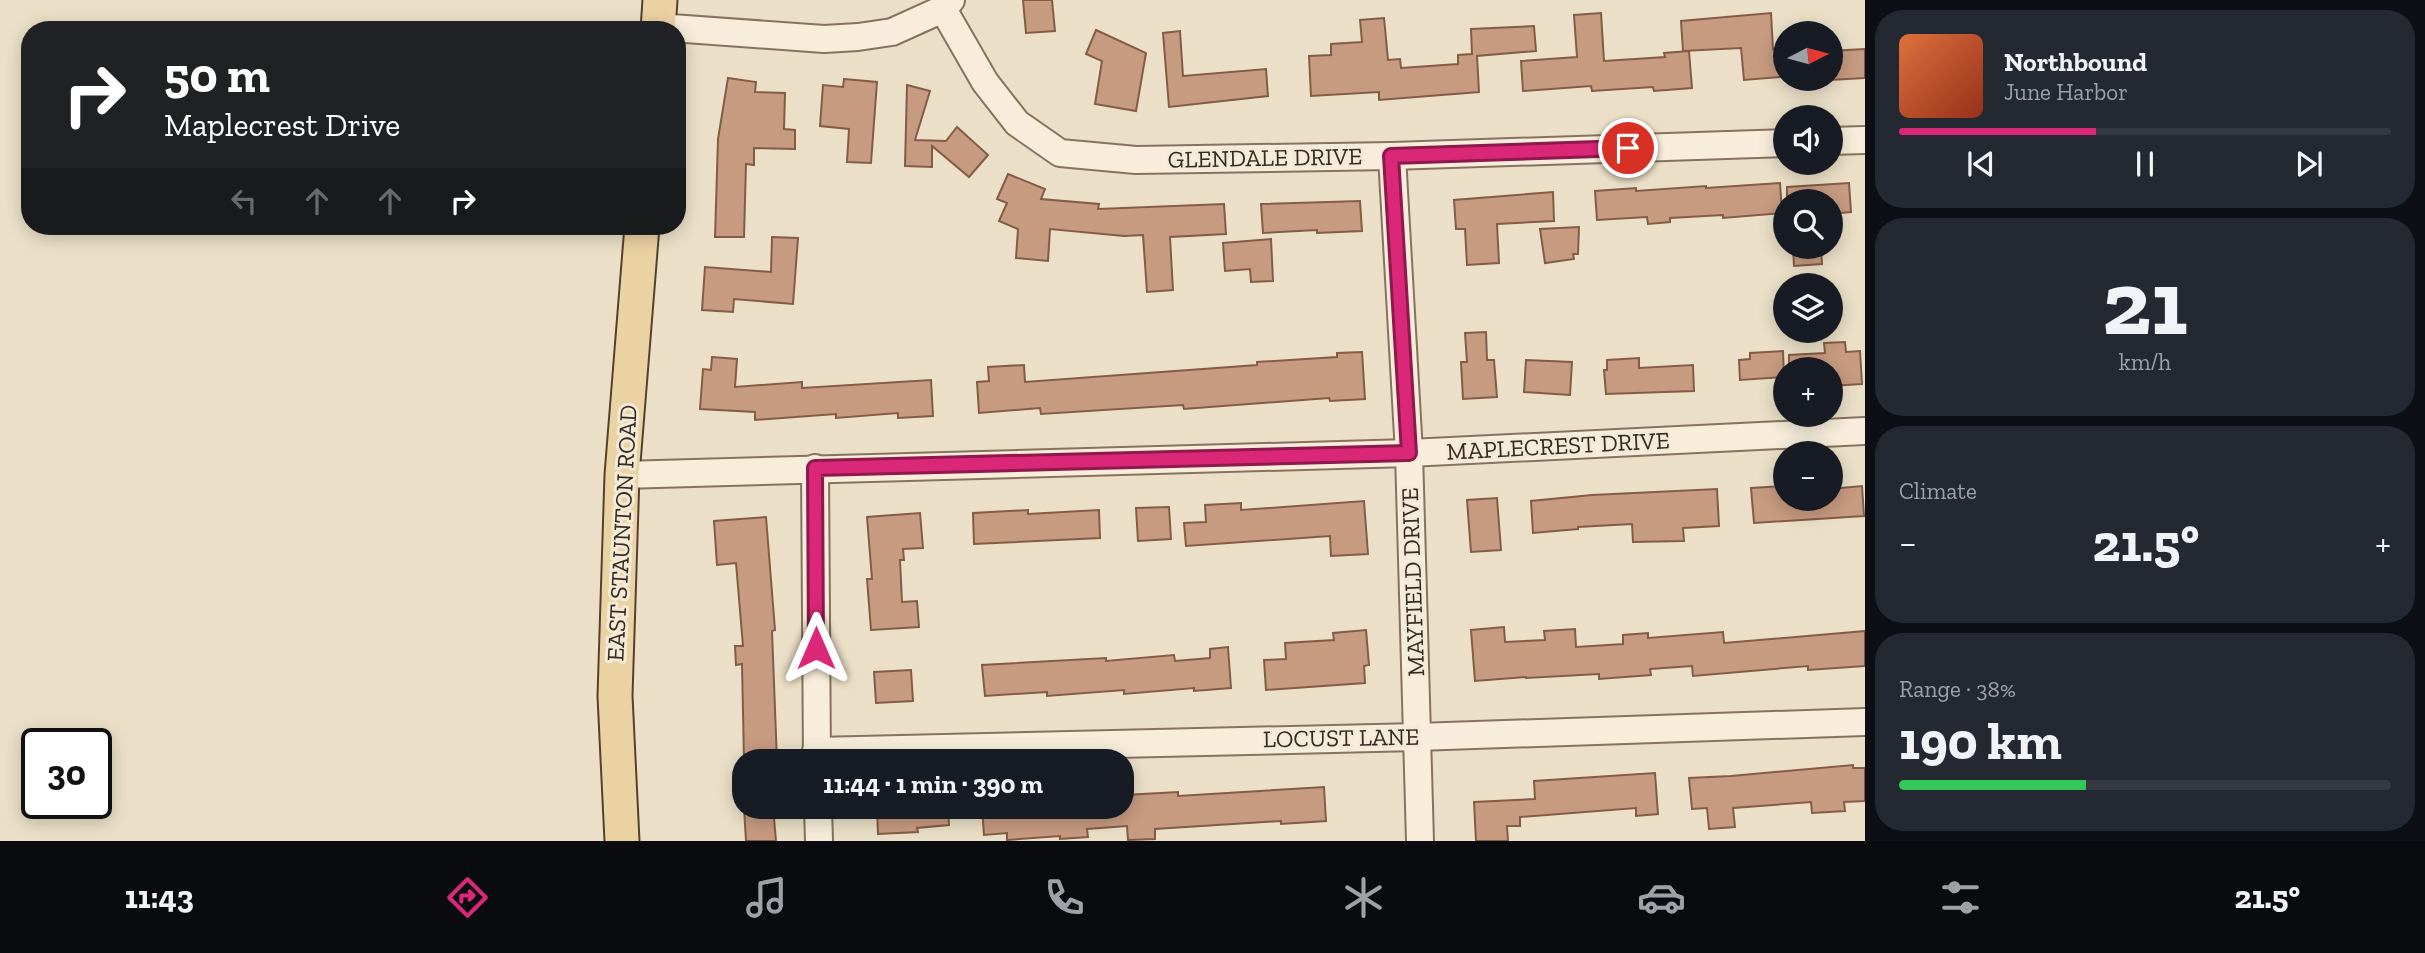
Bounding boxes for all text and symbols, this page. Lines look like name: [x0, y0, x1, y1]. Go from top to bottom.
north arrow: [1773, 21, 1843, 91]
map controls: [1773, 21, 1843, 511]
text: 50 m: [164, 46, 270, 105]
text: Northbound: [2004, 46, 2147, 78]
icon: right: [49, 49, 140, 140]
text: June Harbor: [2004, 78, 2128, 106]
button: sound: [1773, 105, 1843, 175]
text: Maplecrest Drive: [164, 106, 400, 144]
pin: [1598, 118, 1658, 178]
icon: arrive: [1609, 129, 1647, 167]
street label: GLENDALE DRIVE: [1167, 141, 1363, 174]
icon: previous: [1962, 145, 2000, 183]
icon: pause: [2126, 145, 2164, 183]
icon: next: [2290, 145, 2328, 183]
icon: left: [225, 182, 263, 220]
icon: ahead: [298, 182, 336, 220]
icon: ahead: [371, 182, 409, 220]
icon: right: [444, 182, 482, 220]
button: search: [1773, 189, 1843, 259]
text: 21: [2102, 248, 2188, 357]
button: layers: [1773, 273, 1843, 343]
text: km/h: [2119, 348, 2171, 376]
button: +: [1773, 357, 1843, 427]
street label: EAST STAUNTON ROAD: [600, 404, 643, 662]
street label: MAPLECREST DRIVE: [1446, 425, 1670, 466]
button: −: [1773, 441, 1843, 511]
text: Climate: [1899, 477, 1977, 505]
street label: MAYFIELD DRIVE: [1395, 487, 1430, 677]
text: 21.5°: [2092, 512, 2199, 574]
text: −: [1899, 520, 1917, 566]
text: +: [2375, 520, 2391, 566]
position arrow: [779, 611, 853, 685]
text: Range · 38%: [1899, 675, 2016, 703]
text: 190 km: [1899, 710, 2062, 772]
street label: LOCUST LANE: [1263, 722, 1419, 753]
speed limit sign: 30: [21, 728, 112, 819]
text: 11:44 · 1 min · 390 m: [823, 768, 1043, 800]
icon: directions: [443, 873, 492, 922]
icon: music: [742, 873, 791, 922]
icon: phone: [1040, 873, 1089, 922]
icon: climate: [1339, 873, 1388, 922]
icon: car: [1637, 873, 1686, 922]
icon: filters: [1936, 873, 1985, 922]
text: 11:43: [125, 878, 194, 916]
text: 21.5°: [2234, 878, 2300, 916]

